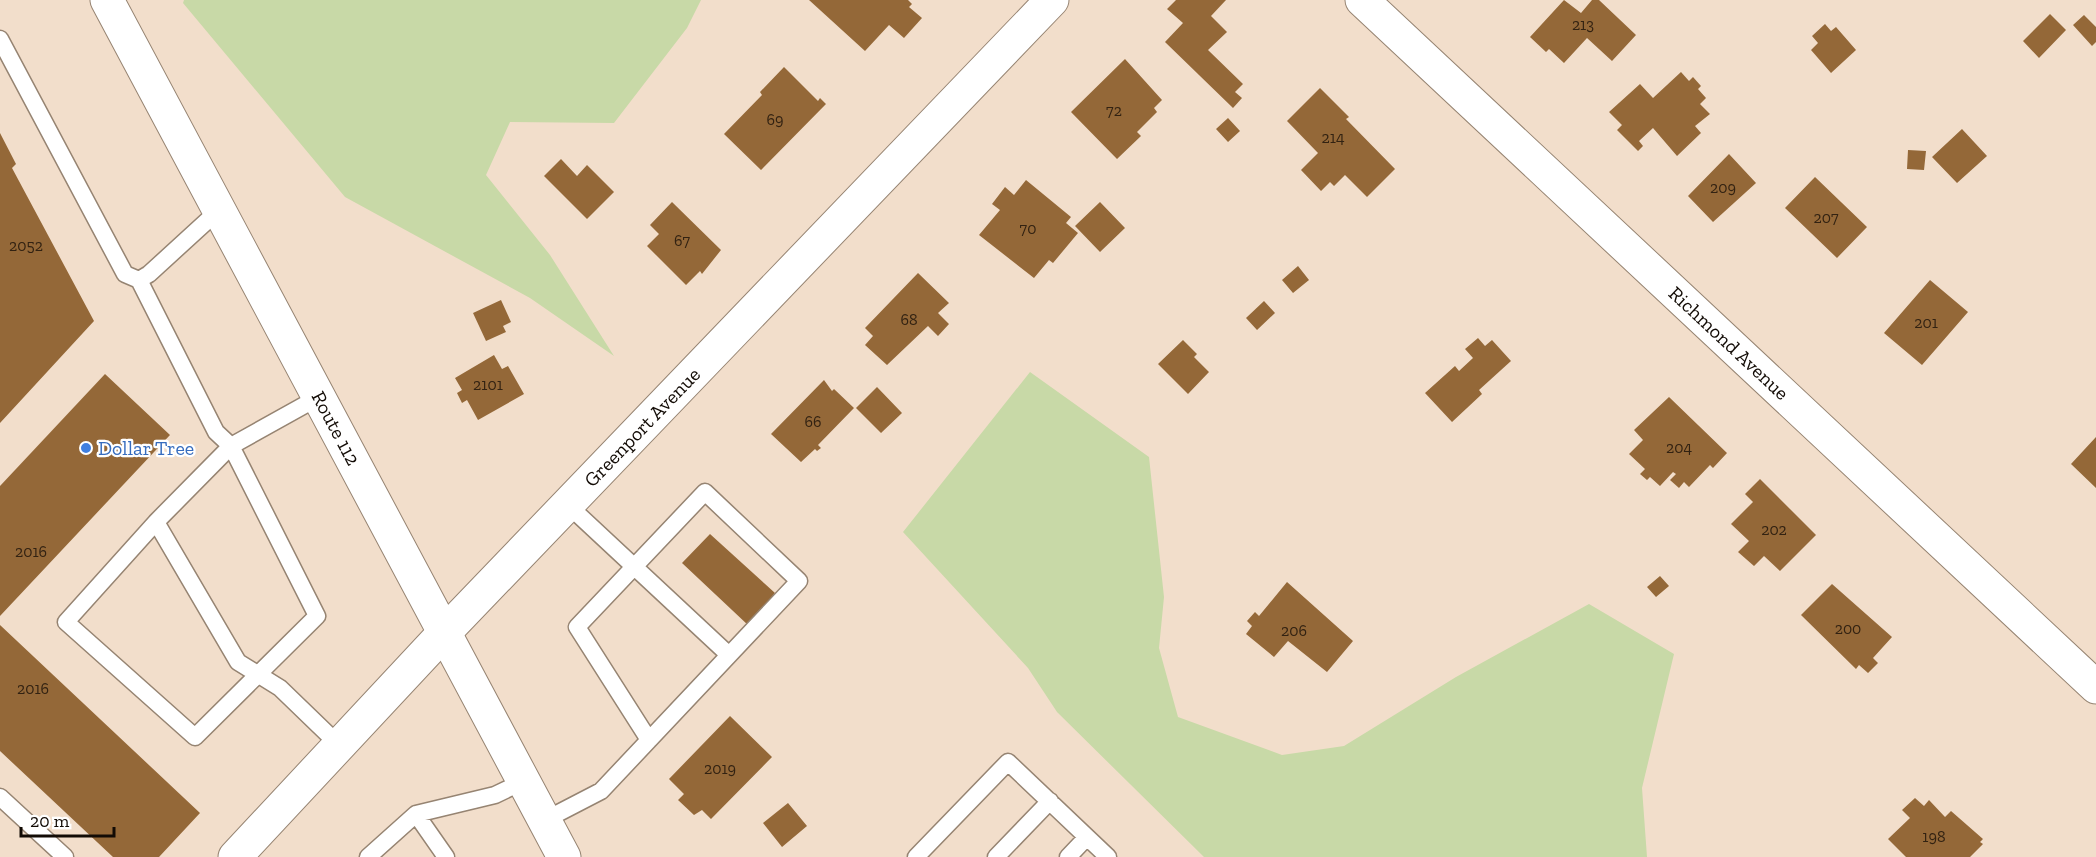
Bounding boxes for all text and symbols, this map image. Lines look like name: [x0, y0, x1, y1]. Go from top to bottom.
house number: 213: [1572, 15, 1594, 34]
house number: 72: [1106, 101, 1122, 120]
house number: 69: [767, 110, 784, 129]
house number: 214: [1321, 128, 1345, 147]
house number: 209: [1710, 178, 1736, 197]
house number: 207: [1814, 208, 1839, 227]
house number: 70: [1020, 219, 1036, 238]
house number: 67: [674, 231, 690, 250]
house number: 2052: [9, 236, 43, 255]
street label: Richmond Avenue: [1664, 281, 1794, 405]
house number: 68: [900, 310, 918, 329]
house number: 201: [1914, 313, 1938, 332]
street label: Greenport Avenue: [579, 362, 705, 492]
house number: 2101: [473, 375, 503, 394]
street label: Route 112: [306, 387, 366, 469]
house number: 66: [805, 412, 822, 431]
place label: Dollar Tree: [98, 436, 194, 460]
house number: 204: [1666, 438, 1692, 457]
marker: Dollar Tree: [79, 441, 93, 455]
house number: 202: [1761, 520, 1787, 539]
house number: 2016: [15, 542, 47, 561]
house number: 200: [1835, 619, 1861, 638]
house number: 206: [1281, 621, 1307, 640]
house number: 2016: [17, 679, 49, 698]
house number: 2019: [704, 759, 736, 778]
scale bar: [21, 800, 114, 838]
text: 20 m: [30, 810, 70, 832]
house number: 198: [1922, 827, 1946, 846]

